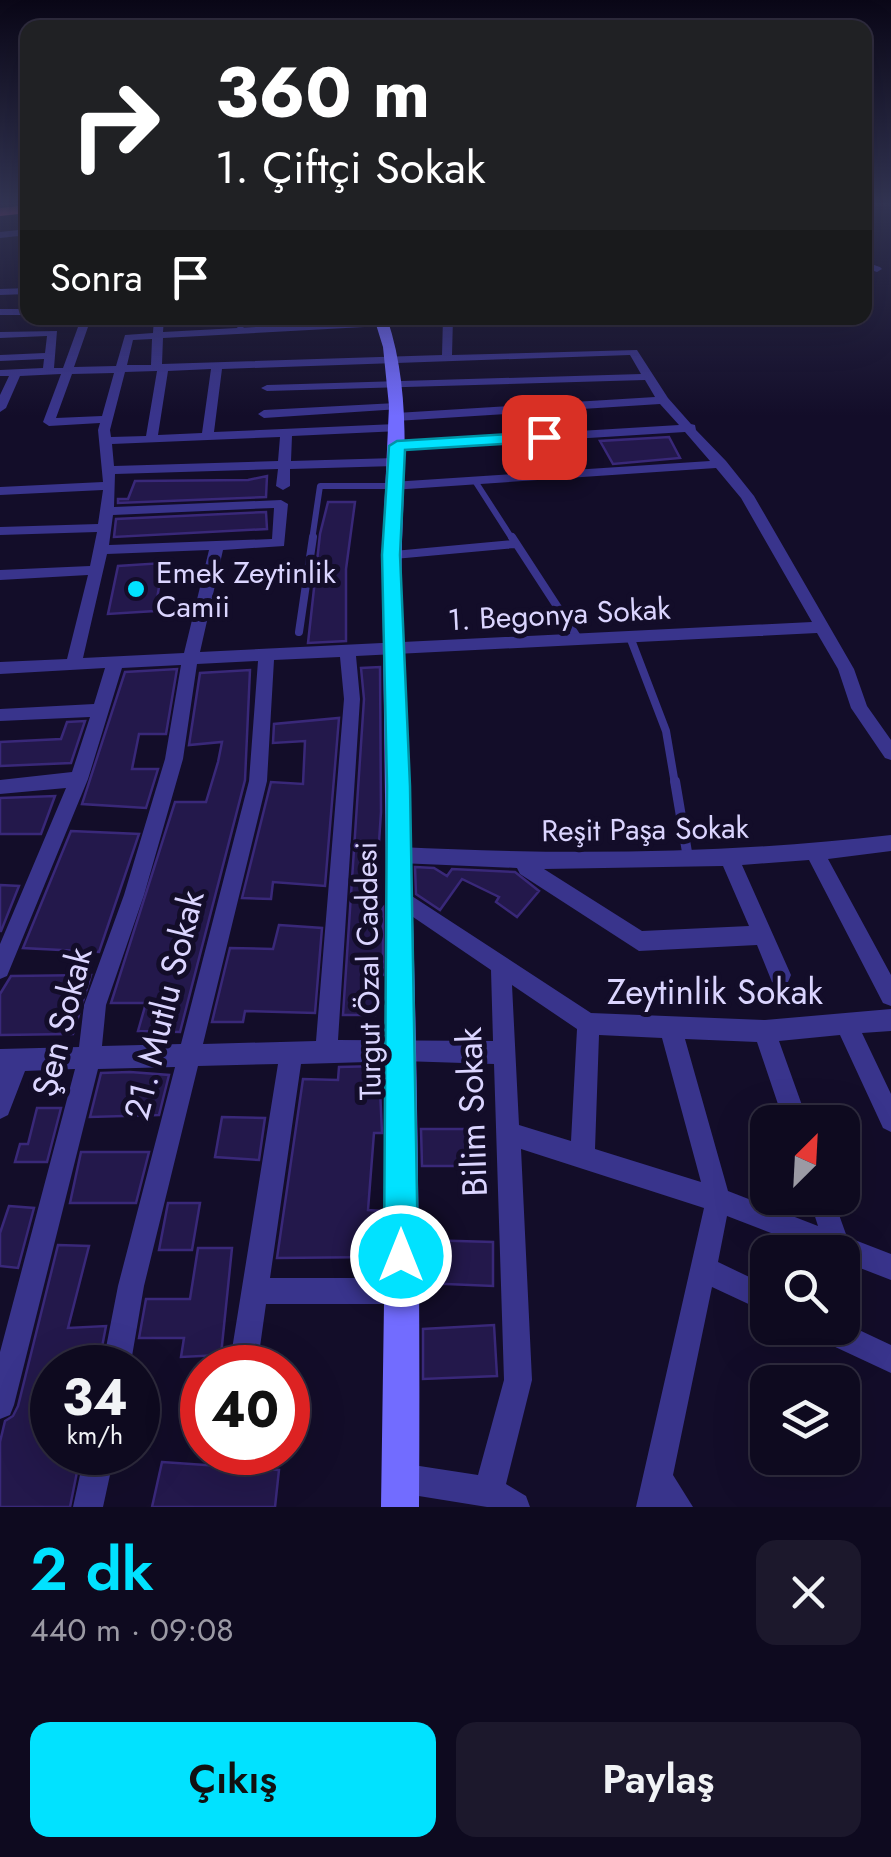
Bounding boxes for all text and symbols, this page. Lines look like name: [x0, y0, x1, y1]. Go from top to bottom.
text: 360 m: [215, 42, 430, 143]
icon: right: [50, 60, 180, 190]
text: 1. Çiftçi Sokak: [215, 135, 486, 200]
text: Sonra: [50, 250, 143, 305]
icon: arrive: [163, 250, 218, 305]
pin: [502, 395, 587, 480]
icon: arrive: [517, 410, 572, 465]
place label: Emek Zeytinlik Camii: [156, 551, 337, 628]
marker: Emek Zeytinlik Camii: [125, 578, 147, 600]
street label: 1. Begonya Sokak: [446, 587, 672, 641]
street label: Reşit Paşa Sokak: [541, 806, 750, 852]
street label: Turgut Özal Caddesi: [344, 841, 392, 1101]
street label: 21. Mutlu Sokak: [111, 885, 217, 1125]
street label: Şen Sokak: [19, 942, 105, 1102]
street label: Zeytinlik Sokak: [607, 967, 823, 1017]
street label: Bilim Sokak: [444, 1026, 500, 1198]
north arrow: [750, 1105, 860, 1215]
map controls: [750, 1105, 860, 1475]
position arrow: [349, 1204, 453, 1308]
button: search: [750, 1235, 860, 1345]
speed limit sign: 40: [180, 1345, 310, 1475]
text: 34: [62, 1361, 128, 1434]
button: layers: [750, 1365, 860, 1475]
text: km/h: [67, 1417, 123, 1453]
text: 2 dk: [30, 1526, 154, 1613]
button: close: [756, 1540, 861, 1645]
text: 440 m · 09:08: [30, 1607, 234, 1653]
button: Çıkış: [30, 1722, 436, 1837]
button: Paylaş: [456, 1722, 861, 1837]

